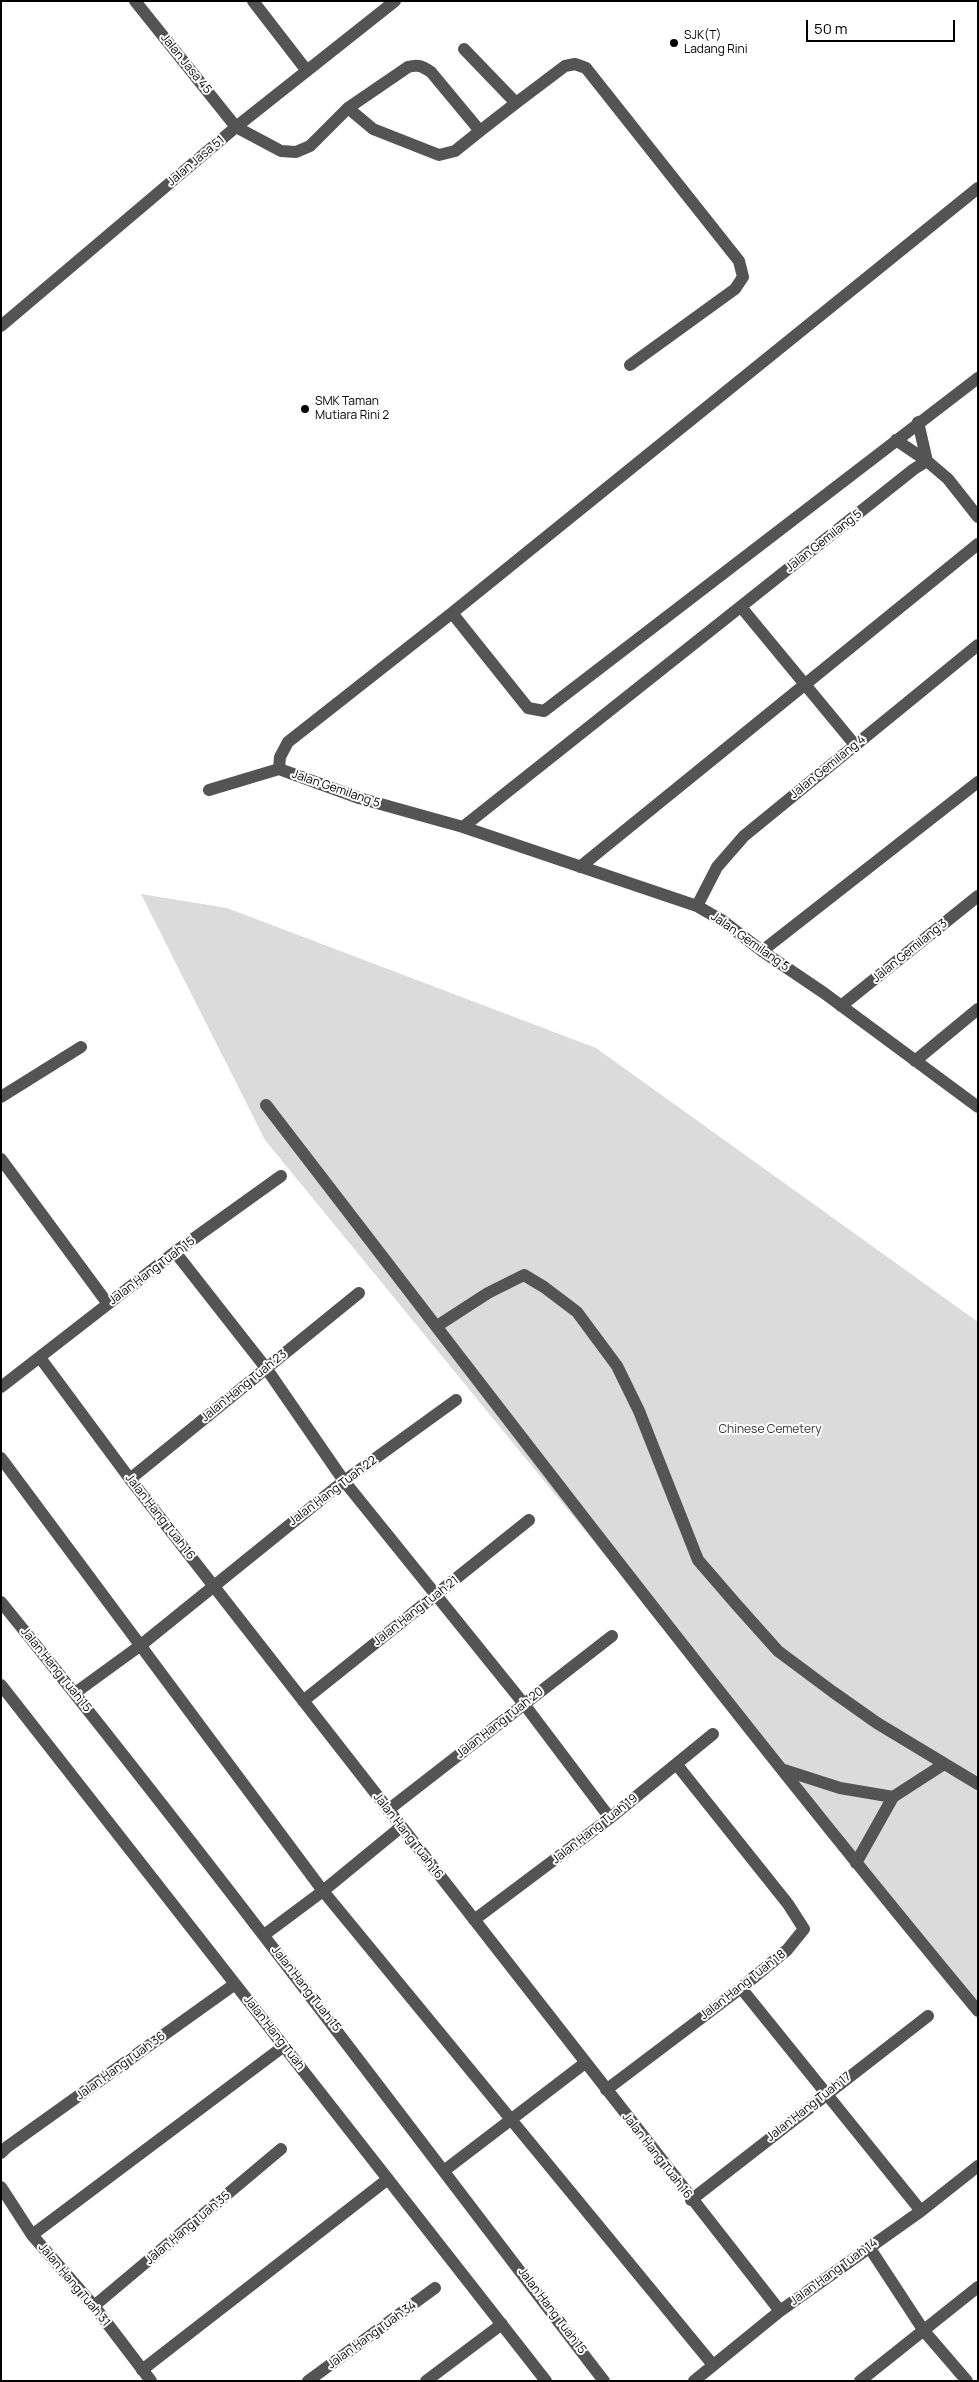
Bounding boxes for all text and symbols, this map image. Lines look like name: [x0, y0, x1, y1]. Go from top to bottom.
scale bar: [809, 10, 958, 42]
text: 50 m: [814, 18, 848, 39]
place label: SJK(T) Ladang Rini: [684, 29, 747, 57]
street label: Jalan Jasa 45: [157, 31, 215, 97]
marker: SJK(T) Ladang Rini: [668, 37, 680, 49]
street label: Jalan Jasa 51: [164, 133, 228, 189]
place label: SMK Taman Mutiara Rini 2: [315, 395, 389, 423]
marker: SMK Taman Mutiara Rini 2: [299, 403, 311, 415]
street label: Jalan Gemilang 5: [783, 507, 865, 575]
street label: Jalan Gemilang 4: [787, 732, 869, 802]
street label: Jalan Gemilang 5: [290, 767, 382, 811]
street label: Jalan Gemilang 5: [708, 910, 792, 974]
street label: Jalan Gemilang 3: [870, 916, 950, 986]
street label: Jalan Hang Tuah 15: [106, 1234, 198, 1308]
street label: Jalan Hang Tuah 23: [198, 1347, 290, 1425]
park label: Chinese Cemetery: [718, 1423, 822, 1437]
street label: Jalan Hang Tuah 22: [286, 1453, 380, 1529]
street label: Jalan Hang Tuah 16: [122, 1471, 198, 1563]
street label: Jalan Hang Tuah 21: [371, 1573, 461, 1649]
street label: Jalan Hang Tuah 15: [18, 1625, 94, 1715]
street label: Jalan Hang Tuah 20: [453, 1684, 547, 1762]
street label: Jalan Hang Tuah 16: [370, 1790, 446, 1882]
street label: Jalan Hang Tuah 19: [549, 1791, 641, 1867]
street label: Jalan Hang Tuah 15: [268, 1944, 344, 2034]
street label: Jalan Hang Tuah 18: [697, 1947, 789, 2023]
street label: Jalan Hang Tuah: [241, 1993, 307, 2073]
street label: Jalan Hang Tuah 36: [74, 2029, 168, 2103]
street label: Jalan Hang Tuah 17: [764, 2070, 854, 2144]
street label: Jalan Hang Tuah 16: [619, 2110, 695, 2202]
street label: Jalan Hang Tuah 35: [143, 2188, 233, 2268]
street label: Jalan Hang Tuah 14: [788, 2236, 880, 2308]
street label: Jalan Hang Tuah 31: [35, 2241, 113, 2329]
street label: Jalan Hang Tuah 15: [515, 2265, 589, 2357]
street label: Jalan Hang Tuah 34: [325, 2298, 419, 2372]

